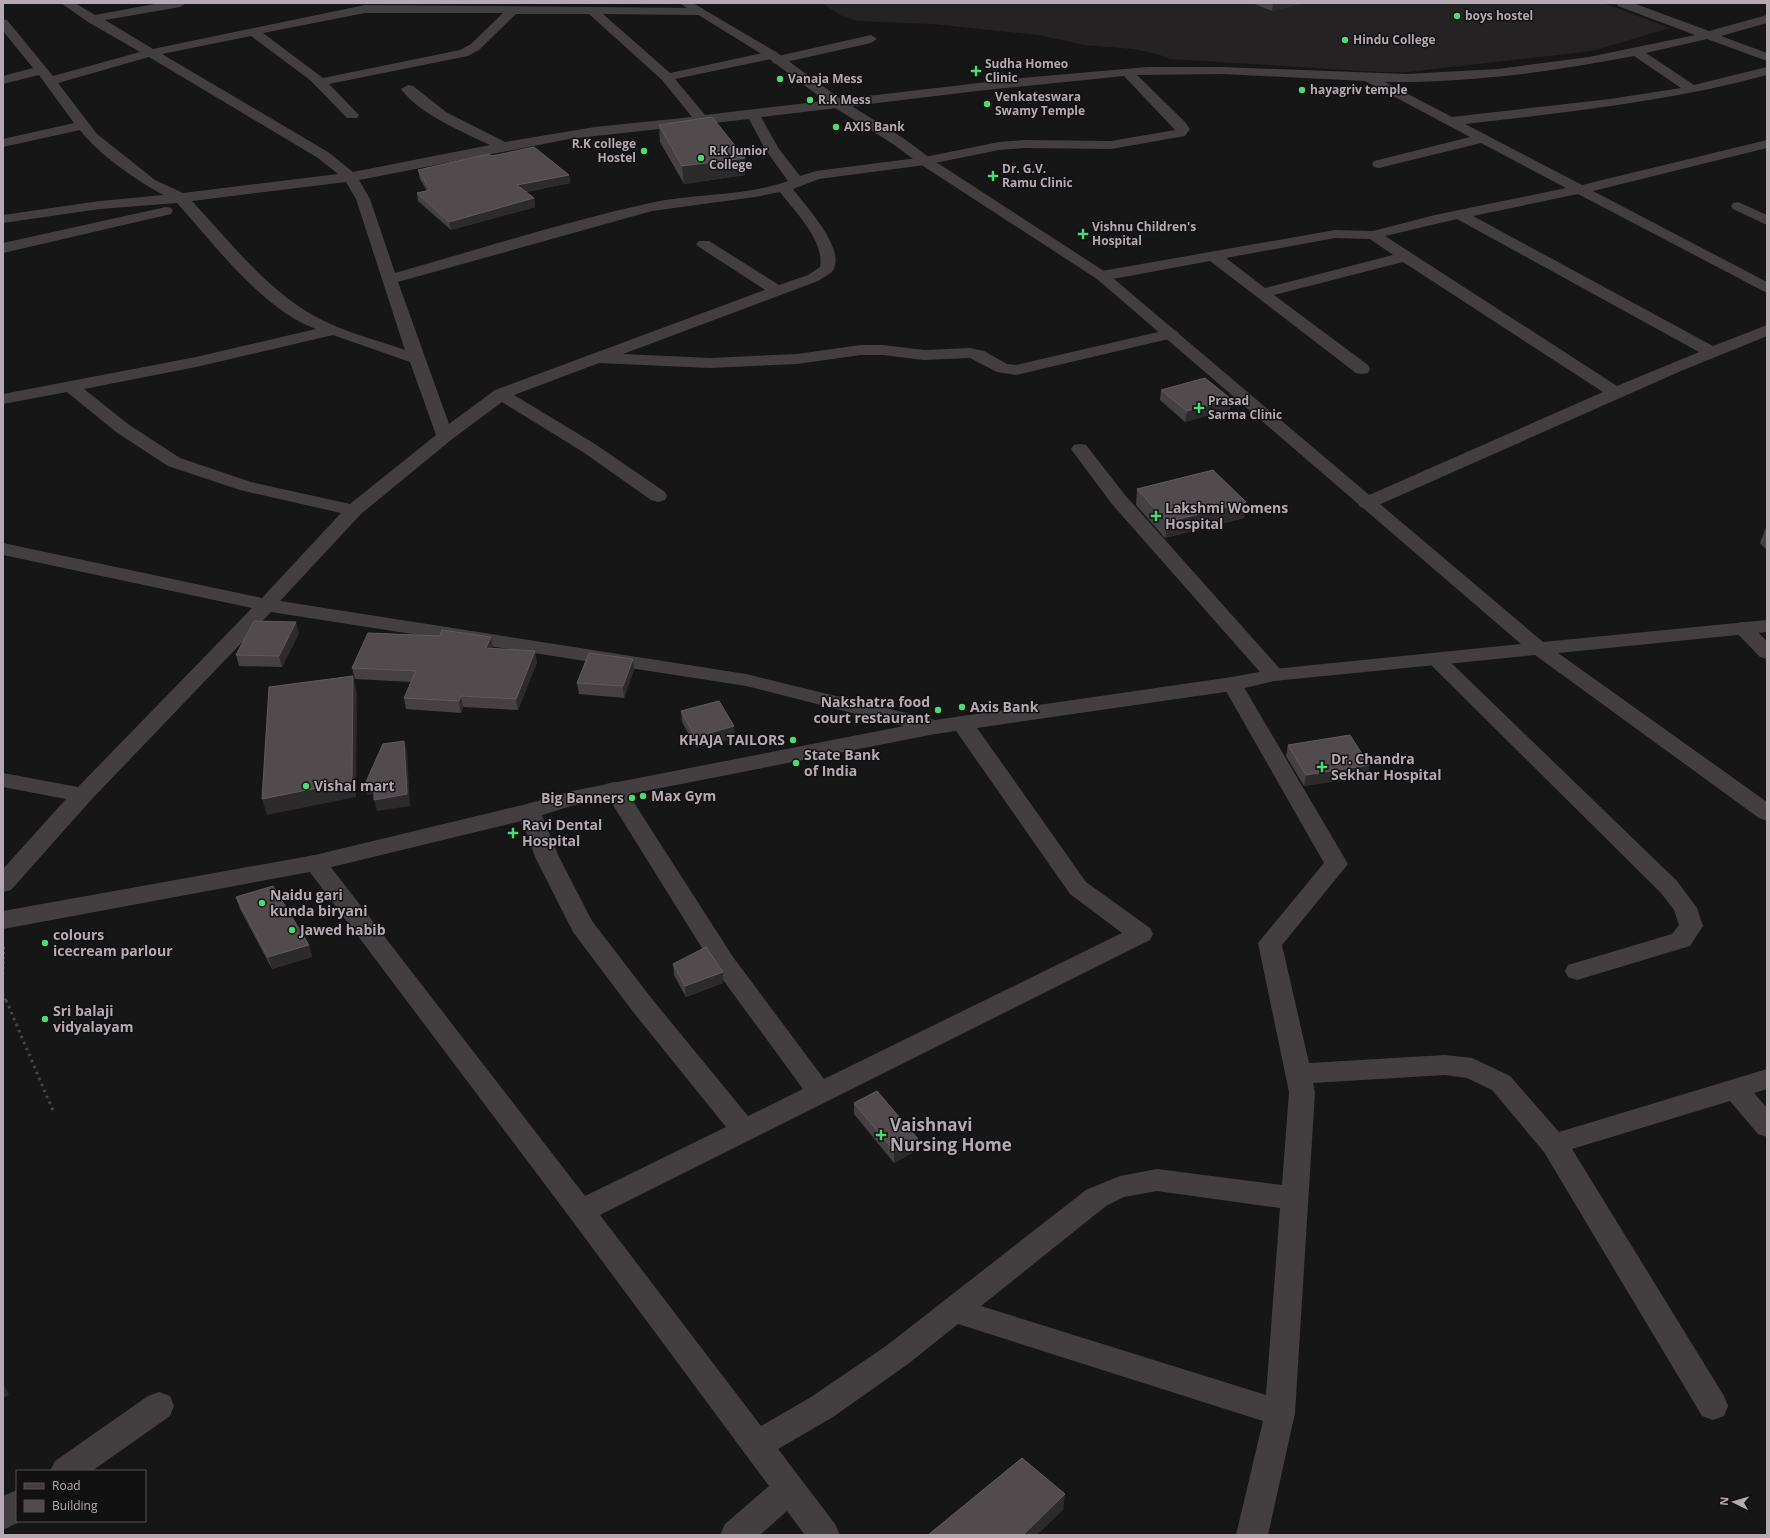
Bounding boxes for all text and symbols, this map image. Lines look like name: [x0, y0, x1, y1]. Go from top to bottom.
place label: boys hostel: [1465, 7, 1533, 24]
marker: boys hostel: [1452, 11, 1462, 21]
place label: Hindu College: [1353, 31, 1436, 48]
marker: Hindu College: [1340, 35, 1350, 45]
place label: Sudha Homeo Clinic: [985, 55, 1068, 86]
marker: Sudha Homeo Clinic: [970, 65, 982, 77]
place label: Vanaja Mess: [788, 70, 863, 87]
marker: Vanaja Mess: [775, 74, 785, 84]
place label: hayagriv temple: [1310, 81, 1407, 98]
marker: hayagriv temple: [1297, 85, 1307, 95]
place label: Venkateswara Swamy Temple: [995, 88, 1085, 119]
place label: R.K Mess: [818, 91, 871, 108]
marker: R.K Mess: [805, 95, 815, 105]
marker: Venkateswara Swamy Temple: [982, 99, 992, 109]
place label: AXIS Bank: [844, 118, 905, 135]
marker: AXIS Bank: [831, 122, 841, 132]
place label: R.K college Hostel: [572, 135, 636, 166]
place label: R.K Junior College: [709, 142, 768, 173]
marker: R.K college Hostel: [639, 146, 649, 156]
marker: R.K Junior College: [696, 153, 706, 163]
place label: Dr. G.V. Ramu Clinic: [1002, 160, 1073, 191]
marker: Dr. G.V. Ramu Clinic: [987, 170, 999, 182]
place label: Vishnu Children's Hospital: [1092, 218, 1196, 249]
marker: Vishnu Children's Hospital: [1077, 228, 1089, 240]
place label: Prasad Sarma Clinic: [1208, 392, 1282, 423]
marker: Prasad Sarma Clinic: [1193, 402, 1205, 414]
place label: Lakshmi Womens Hospital: [1165, 498, 1288, 533]
marker: Lakshmi Womens Hospital: [1150, 510, 1162, 522]
place label: Nakshatra food court restaurant: [813, 692, 930, 727]
place label: Axis Bank: [970, 697, 1039, 716]
marker: Axis Bank: [957, 702, 967, 712]
marker: Nakshatra food court restaurant: [933, 705, 943, 715]
place label: KHAJA TAILORS: [679, 730, 785, 749]
marker: KHAJA TAILORS: [788, 735, 798, 745]
place label: State Bank of India: [804, 745, 880, 780]
place label: Dr. Chandra Sekhar Hospital: [1331, 749, 1442, 784]
marker: State Bank of India: [791, 758, 801, 768]
marker: Dr. Chandra Sekhar Hospital: [1316, 761, 1328, 773]
place label: Vishal mart: [314, 776, 395, 795]
marker: Vishal mart: [301, 781, 311, 791]
place label: Max Gym: [651, 786, 716, 805]
place label: Big Banners: [541, 788, 624, 807]
marker: Max Gym: [638, 791, 648, 801]
marker: Big Banners: [627, 793, 637, 803]
place label: Ravi Dental Hospital: [522, 815, 602, 850]
marker: Ravi Dental Hospital: [507, 827, 519, 839]
place label: Naidu gari kunda biryani: [270, 885, 367, 920]
marker: Naidu gari kunda biryani: [257, 898, 267, 908]
place label: Jawed habib: [298, 920, 386, 939]
place label: colours icecream parlour: [53, 925, 173, 960]
marker: Jawed habib: [287, 925, 297, 935]
marker: colours icecream parlour: [40, 938, 50, 948]
place label: Sri balaji vidyalayam: [53, 1001, 133, 1036]
marker: Sri balaji vidyalayam: [40, 1014, 50, 1024]
place label: Vaishnavi Nursing Home: [890, 1113, 1012, 1156]
marker: Vaishnavi Nursing Home: [875, 1129, 887, 1141]
legend: [16, 1470, 146, 1522]
text: Road: [52, 1477, 81, 1494]
north arrow: [1714, 1482, 1754, 1522]
text: N: [1716, 1496, 1731, 1506]
text: Building: [52, 1497, 98, 1514]

